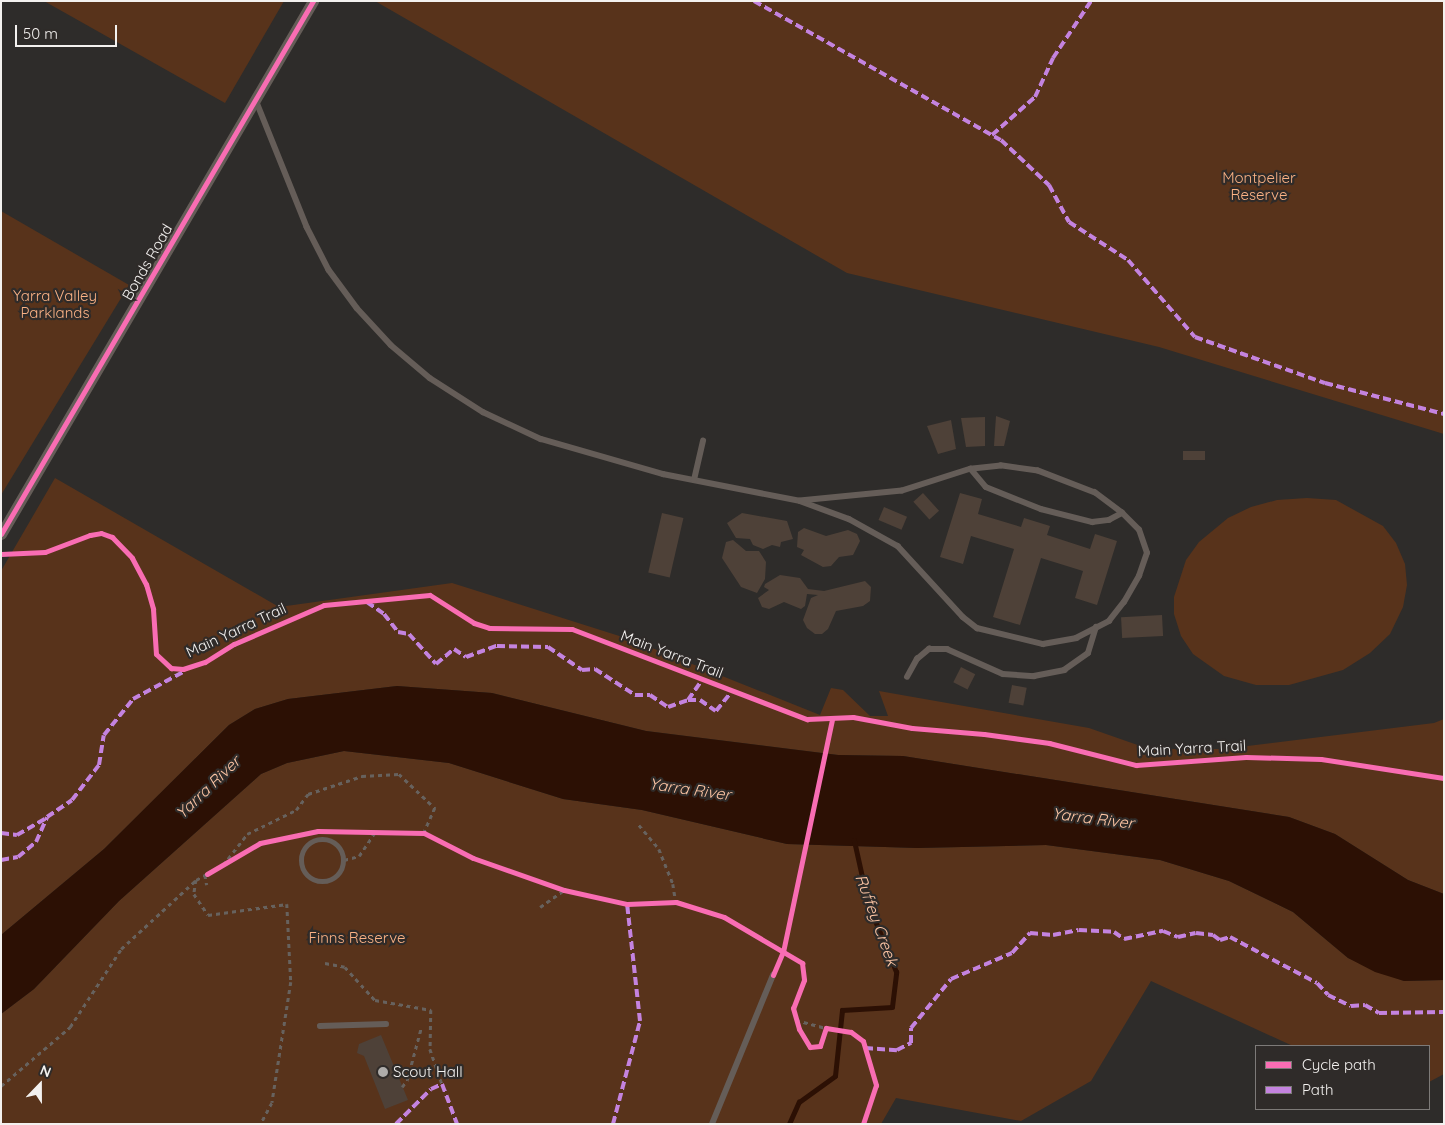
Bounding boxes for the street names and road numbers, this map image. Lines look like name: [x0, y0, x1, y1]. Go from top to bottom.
street label: Bonds Road: [118, 221, 176, 303]
street label: Main Yarra Trail: [183, 599, 289, 661]
street label: Main Yarra Trail: [618, 626, 726, 682]
street label: Main Yarra Trail: [1137, 736, 1247, 760]

